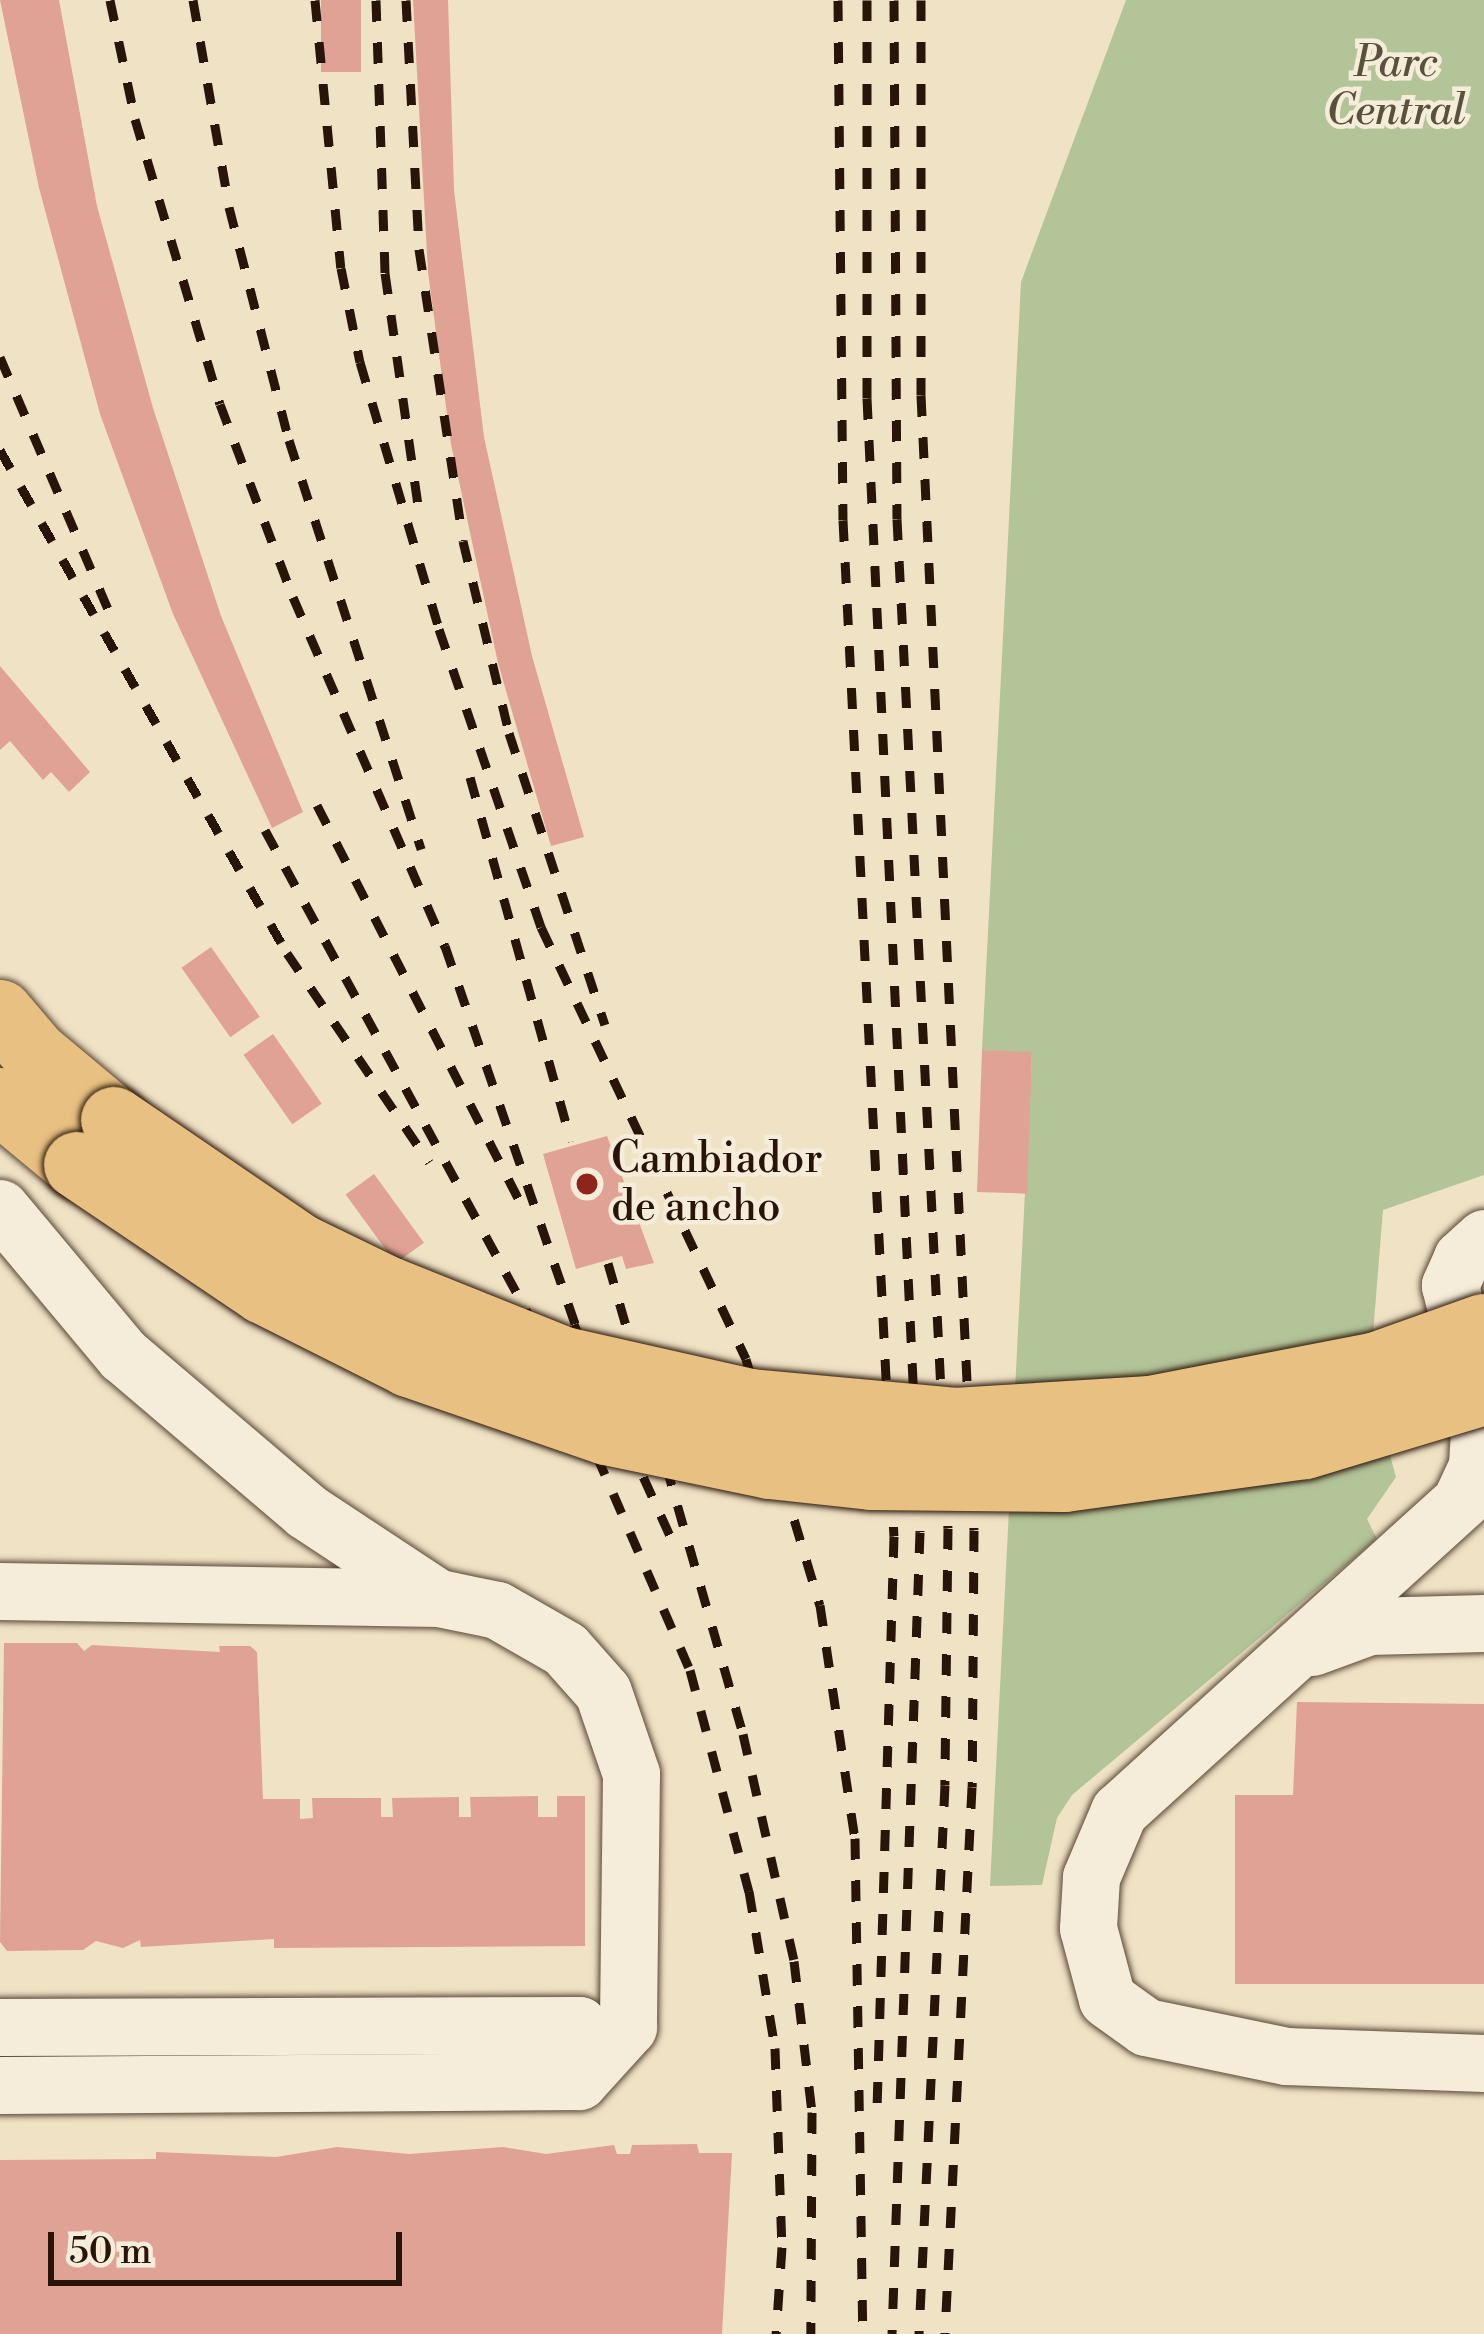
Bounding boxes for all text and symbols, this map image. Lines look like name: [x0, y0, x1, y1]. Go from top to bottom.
park label: Parc Central: [1326, 39, 1466, 138]
place label: Cambiador de ancho: [611, 1135, 823, 1234]
marker: Cambiador de ancho: [574, 1171, 600, 1197]
scale bar: [54, 2208, 408, 2282]
text: 50 m: [69, 2230, 152, 2275]

